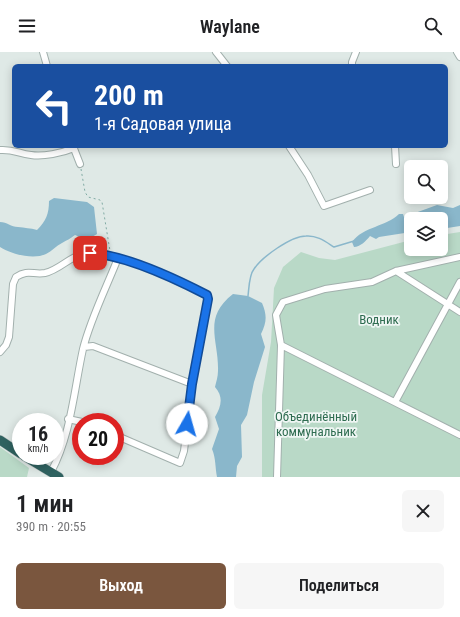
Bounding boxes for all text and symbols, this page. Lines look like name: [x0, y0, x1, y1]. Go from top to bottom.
icon: menu: [16, 15, 38, 37]
icon: search: [422, 15, 444, 37]
text: Waylane: [200, 16, 260, 37]
text: 200 m: [94, 79, 164, 112]
icon: left: [28, 80, 80, 132]
text: 1-я Садовая улица: [94, 113, 232, 134]
map controls: [404, 160, 448, 256]
button: search: [404, 160, 448, 204]
button: layers: [404, 212, 448, 256]
pin: [73, 236, 107, 270]
icon: arrive: [79, 242, 101, 264]
park label: Водник: [359, 312, 400, 327]
position arrow: [166, 403, 208, 445]
park label: Объединённый коммунальник: [275, 409, 357, 439]
speed limit sign: 20: [72, 413, 124, 465]
text: 16: [28, 422, 48, 446]
text: km/h: [28, 443, 48, 454]
text: 1 мин: [16, 490, 74, 518]
button: close: [402, 490, 444, 532]
text: 390 m · 20:55: [16, 519, 86, 534]
button: Выход: [16, 563, 226, 609]
button: Поделиться: [234, 563, 444, 609]

